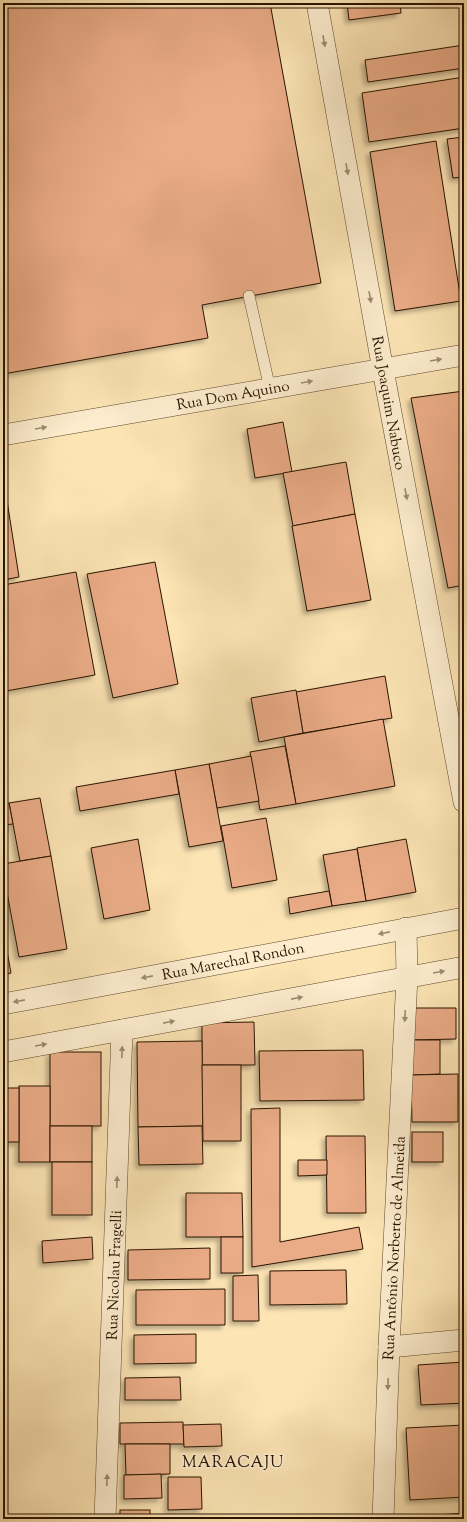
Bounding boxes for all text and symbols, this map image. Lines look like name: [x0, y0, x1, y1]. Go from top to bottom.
one-way arrow: [321, 35, 327, 48]
one-way arrow: [344, 163, 350, 175]
one-way arrow: [367, 291, 373, 303]
street label: Rua Joaquim Nabuco: [365, 335, 410, 472]
one-way arrow: [429, 357, 442, 363]
street label: Rua Dom Aquino: [175, 376, 291, 417]
one-way arrow: [301, 379, 314, 385]
one-way arrow: [35, 425, 48, 431]
one-way arrow: [403, 488, 409, 500]
one-way arrow: [378, 930, 391, 936]
street label: Rua Marechal Rondon: [160, 938, 306, 987]
one-way arrow: [433, 968, 445, 974]
one-way arrow: [140, 975, 153, 981]
one-way arrow: [291, 995, 303, 1001]
one-way arrow: [13, 999, 25, 1005]
one-way arrow: [401, 1010, 408, 1022]
one-way arrow: [163, 1018, 175, 1024]
one-way arrow: [35, 1042, 48, 1048]
one-way arrow: [118, 1046, 125, 1058]
street label: Rua Antônio Norberto de Almeida: [379, 1135, 412, 1361]
one-way arrow: [114, 1175, 120, 1188]
street label: Rua Nicolau Fragelli: [103, 1210, 128, 1340]
one-way arrow: [384, 1378, 391, 1390]
district label: MARACAJU: [182, 1452, 284, 1475]
one-way arrow: [104, 1473, 110, 1486]

